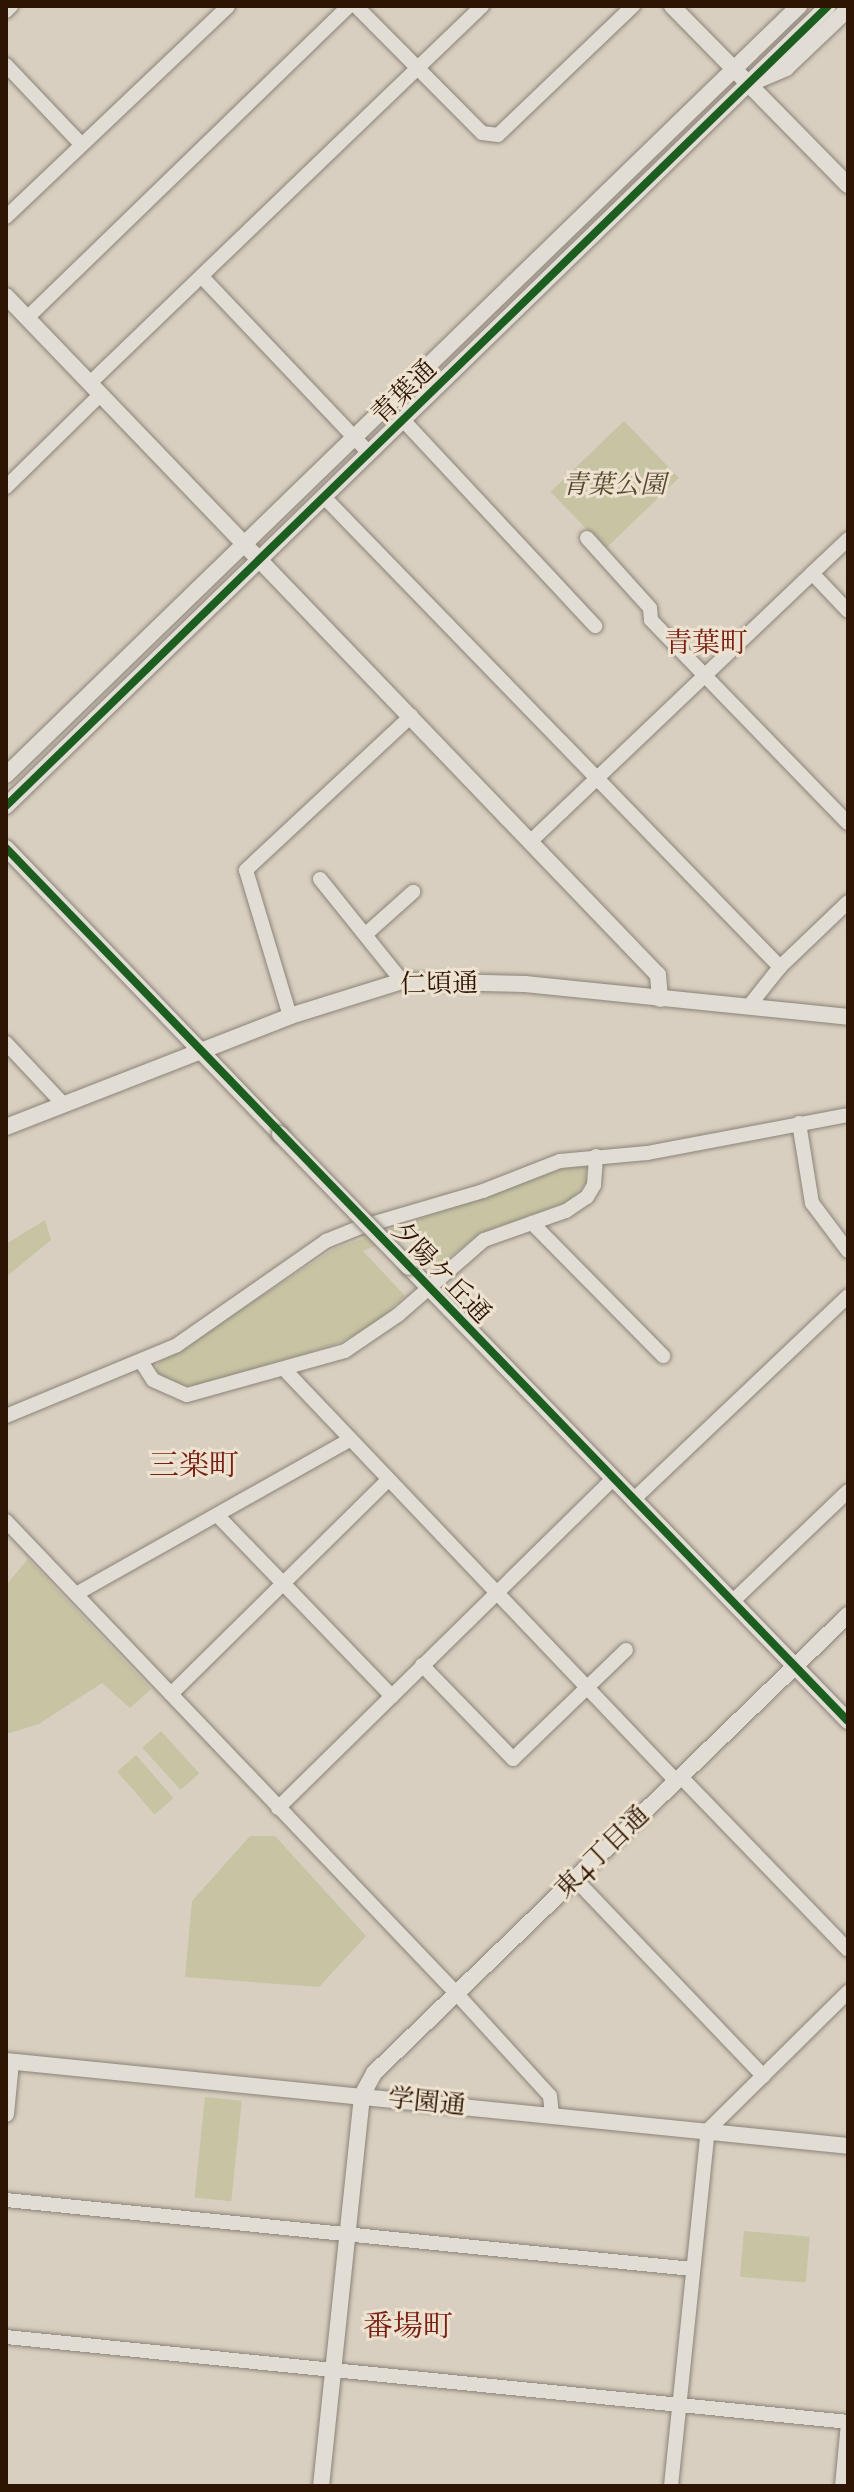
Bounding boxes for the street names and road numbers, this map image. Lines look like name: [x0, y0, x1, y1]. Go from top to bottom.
street label: 青葉通: [365, 354, 443, 430]
street label: 仁頃通: [400, 968, 478, 1000]
street label: 夕陽ケ丘通: [385, 1214, 497, 1330]
street label: 東4丁目通: [548, 1799, 656, 1905]
street label: 学園通: [387, 2082, 467, 2122]

